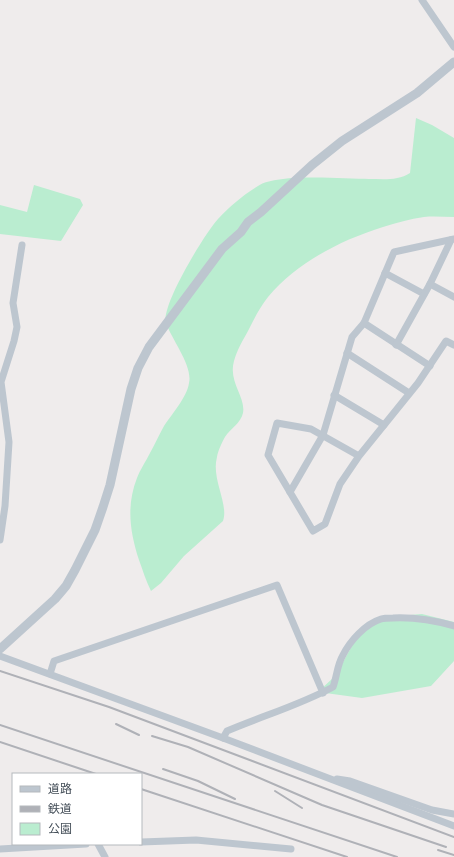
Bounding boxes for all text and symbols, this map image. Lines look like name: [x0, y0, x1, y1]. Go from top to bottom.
legend: [12, 773, 142, 845]
text: 道路: [48, 780, 72, 797]
text: 鉄道: [48, 800, 72, 817]
text: 公園: [48, 820, 72, 837]

